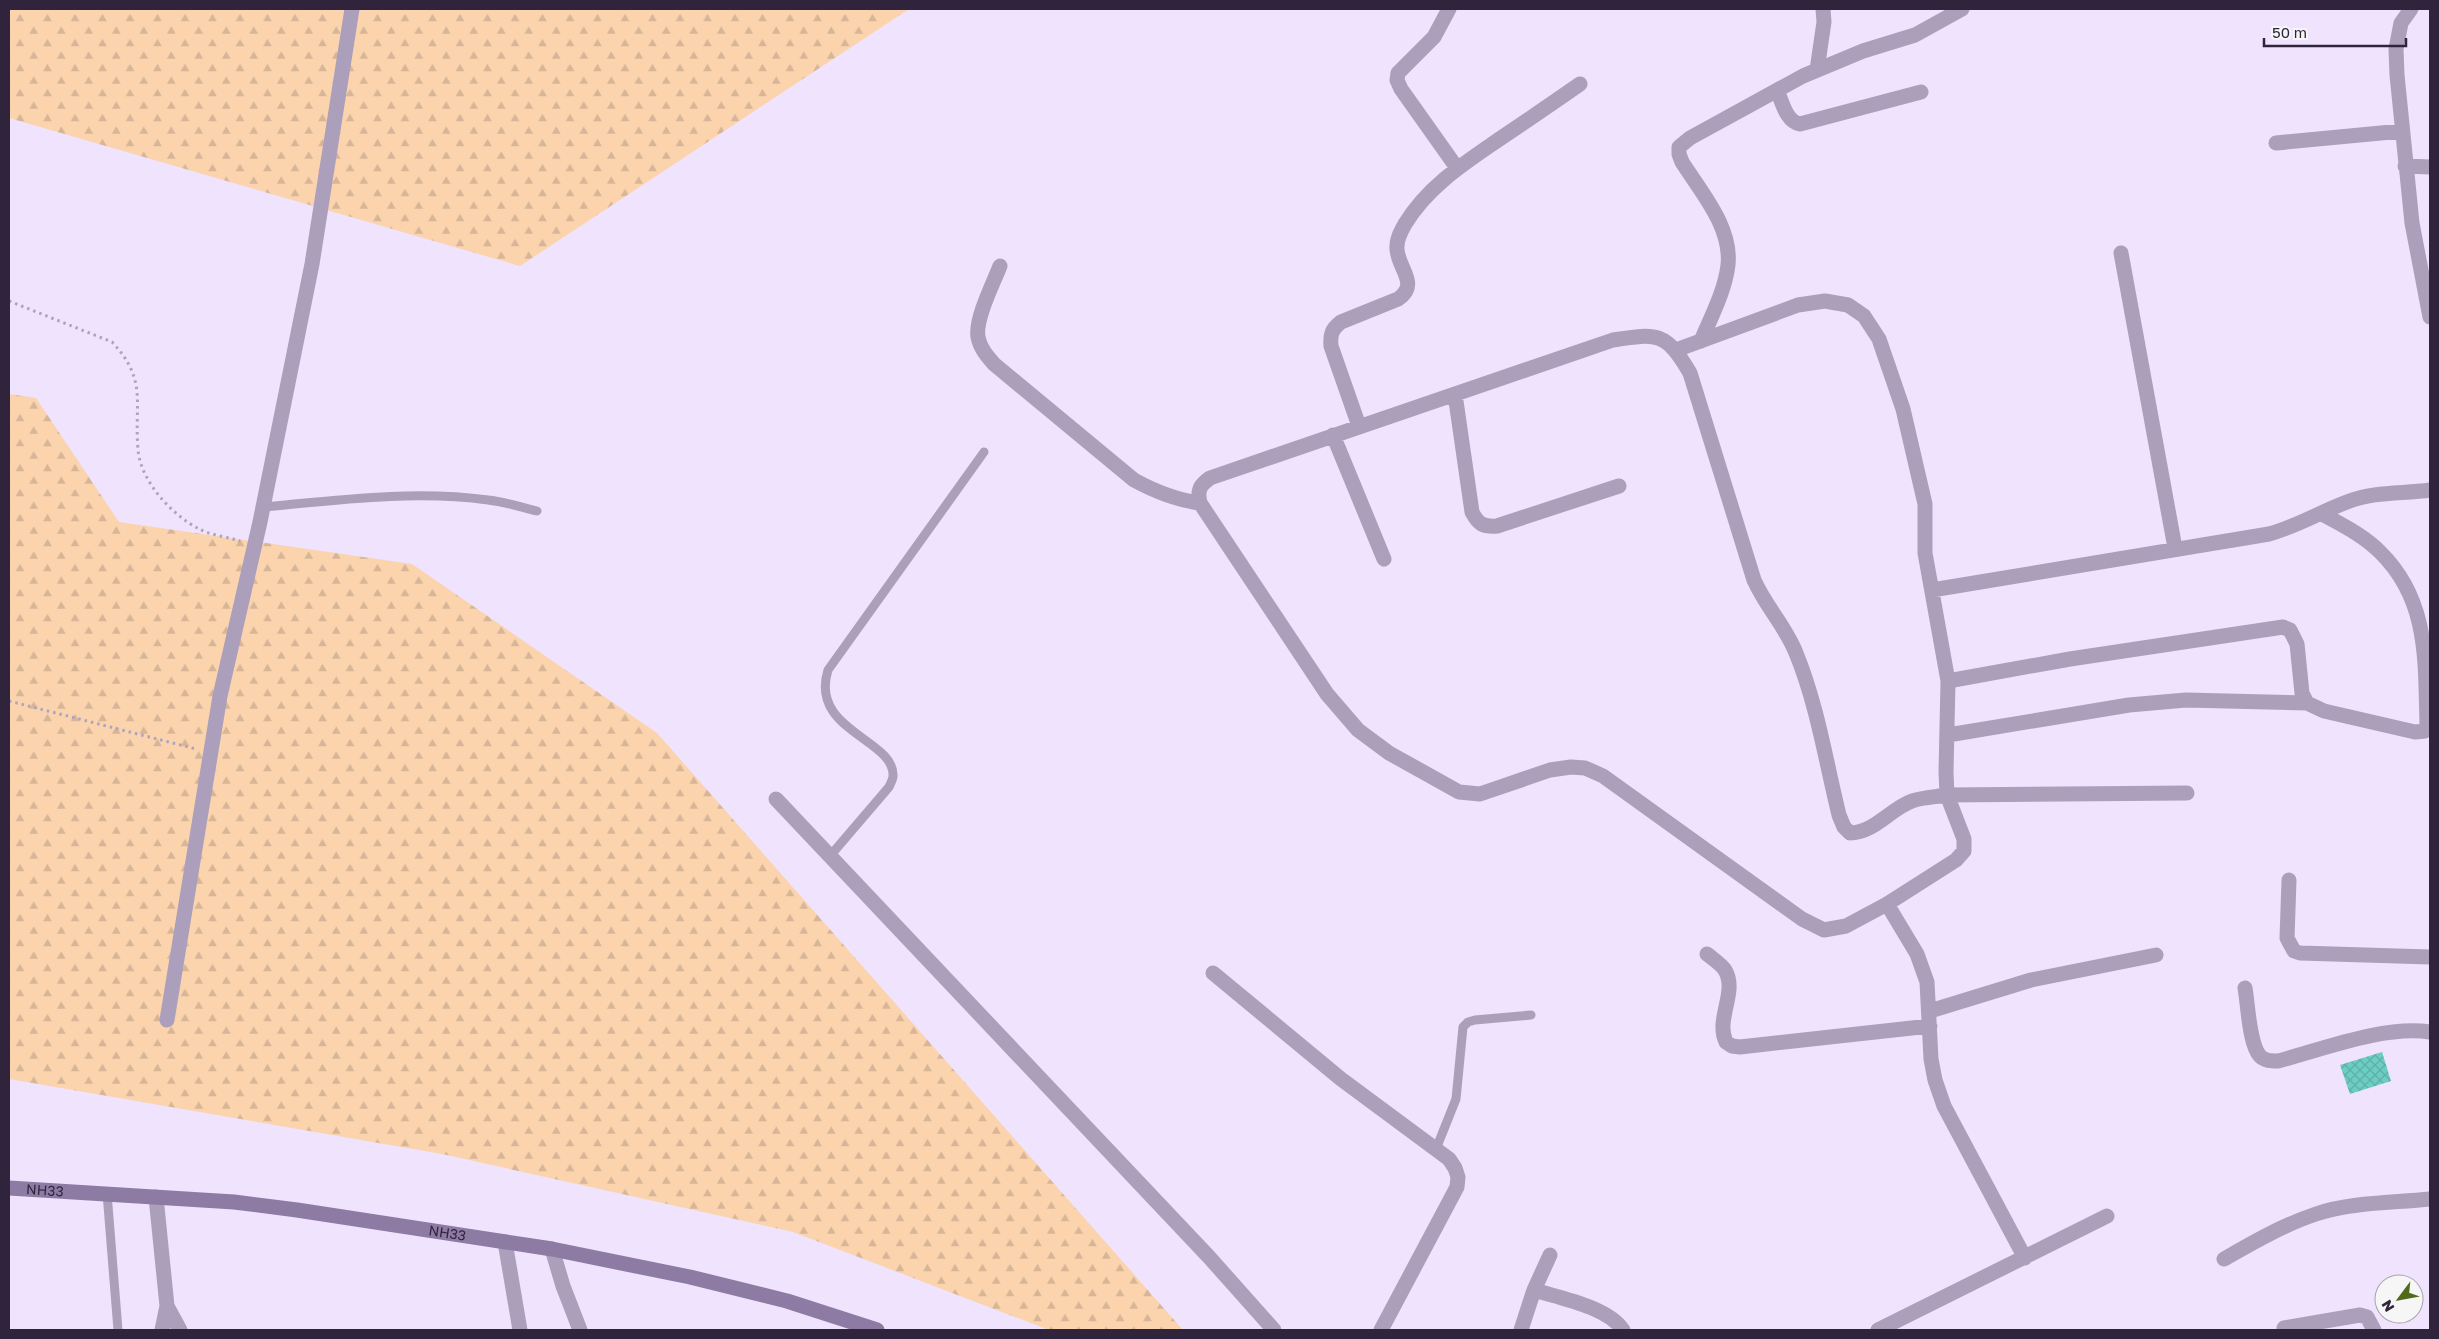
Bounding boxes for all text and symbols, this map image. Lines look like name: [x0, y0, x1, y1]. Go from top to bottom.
scale bar: [2264, 15, 2406, 47]
text: 50 m: [2272, 23, 2307, 41]
street label: NH33: [26, 1180, 64, 1199]
street label: NH33: [427, 1221, 467, 1244]
north arrow: [2374, 1274, 2424, 1324]
text: N: [2378, 1297, 2398, 1315]

